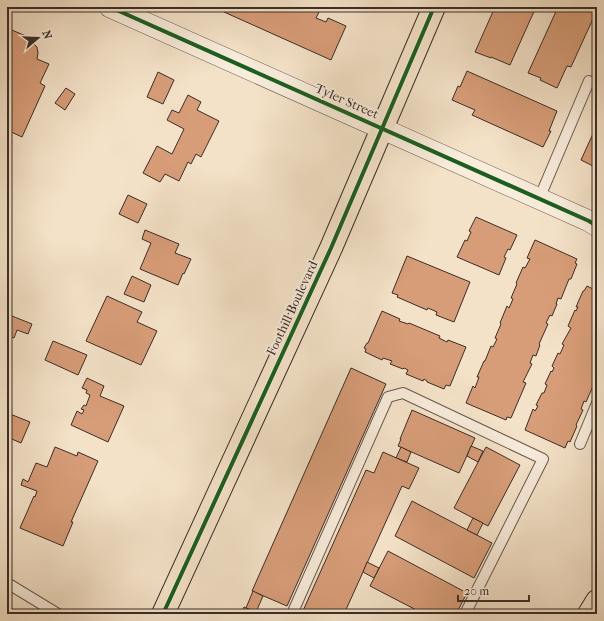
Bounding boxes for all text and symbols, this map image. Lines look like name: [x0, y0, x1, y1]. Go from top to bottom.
north arrow: [18, 18, 58, 58]
text: N: [39, 29, 55, 42]
street label: Tyler Street: [313, 80, 381, 122]
street label: Foothill Boulevard: [263, 257, 321, 358]
scale bar: [458, 577, 529, 603]
text: 20 m: [464, 584, 489, 598]

